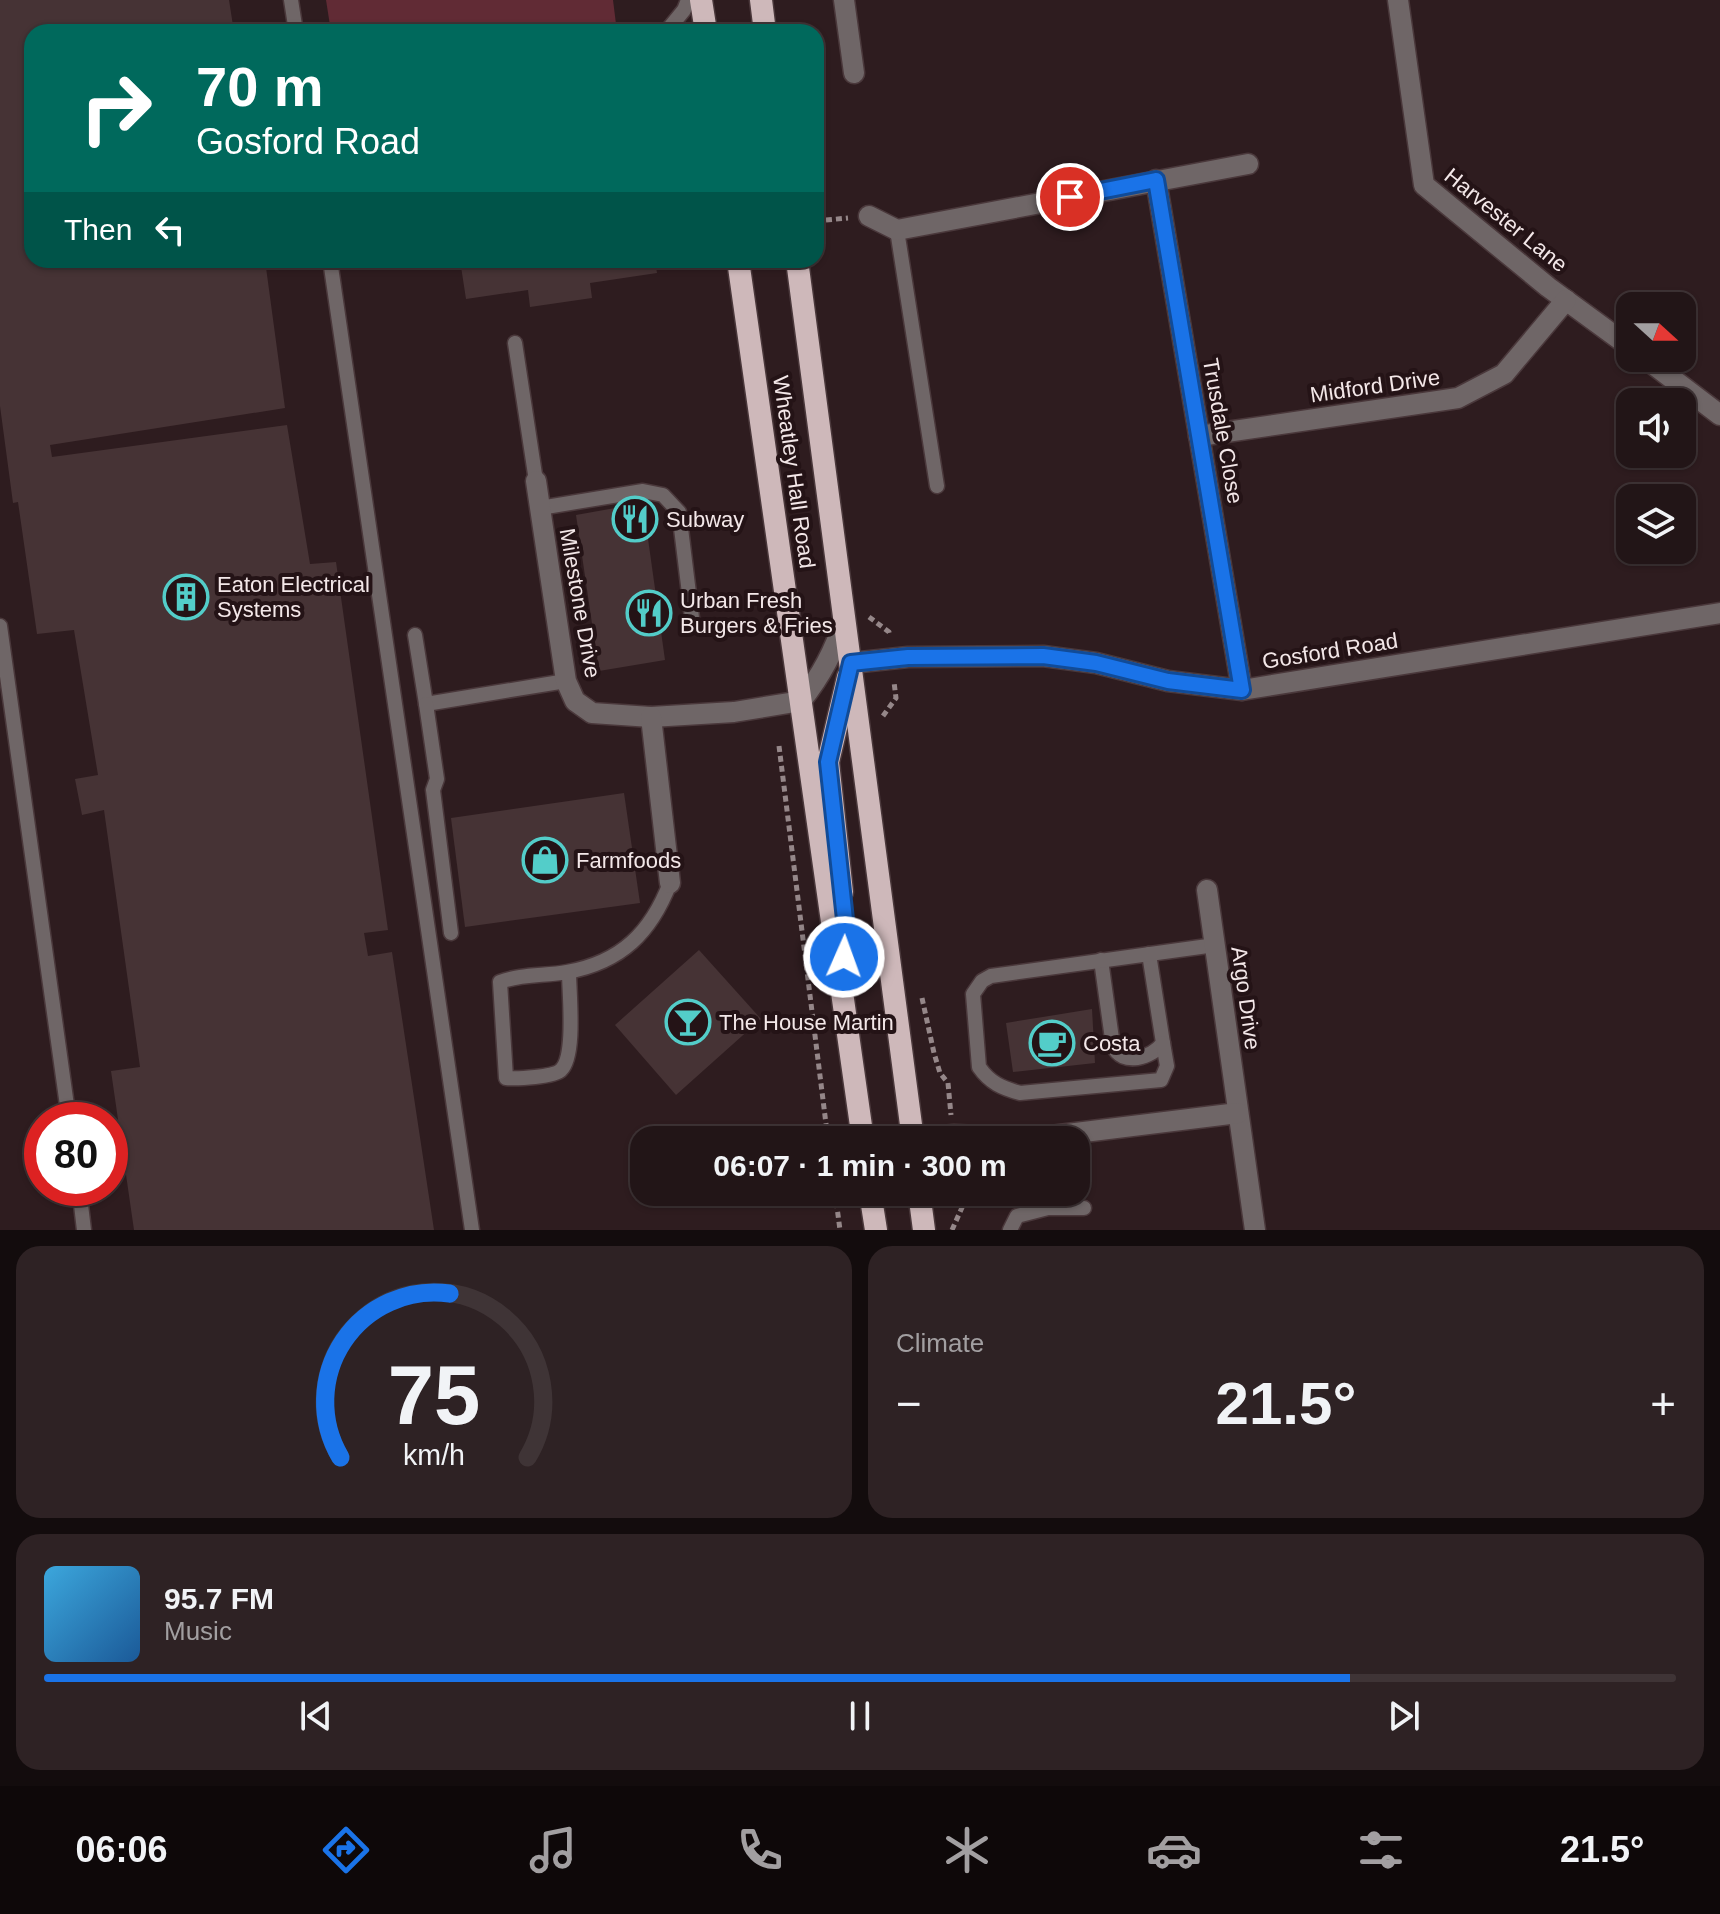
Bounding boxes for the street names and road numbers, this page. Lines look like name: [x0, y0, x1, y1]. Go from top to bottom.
street label: Harvester Lane: [1440, 163, 1572, 277]
street label: Trusdale Close: [1198, 356, 1248, 506]
street label: Midford Drive: [1308, 365, 1442, 407]
street label: Wheatley Hall Road: [768, 374, 820, 570]
street label: Milestone Drive: [555, 526, 605, 680]
street label: Gosford Road: [1260, 628, 1400, 674]
street label: Argo Drive: [1226, 945, 1266, 1051]

